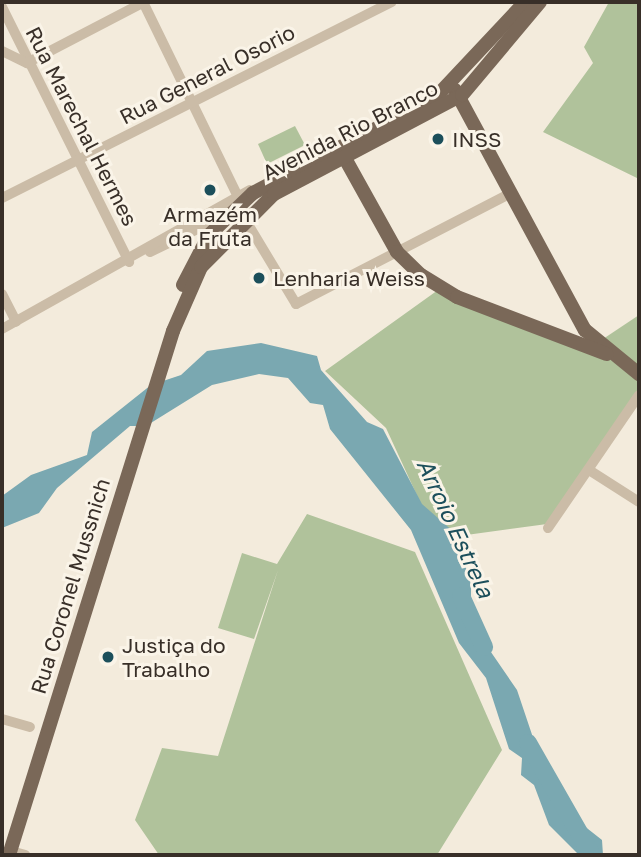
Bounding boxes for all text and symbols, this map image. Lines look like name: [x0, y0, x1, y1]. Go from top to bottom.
street label: Rua General Osorio: [115, 19, 299, 129]
street label: Rua Marechal Hermes: [21, 22, 143, 230]
street label: Avenida Rio Branco: [258, 75, 442, 185]
place label: INSS: [452, 126, 501, 152]
marker: INSS: [430, 131, 446, 147]
marker: Armazém da Fruta: [202, 182, 218, 198]
place label: Armazém da Fruta: [163, 201, 257, 251]
place label: Lenharia Weiss: [273, 265, 425, 291]
marker: Lenharia Weiss: [251, 270, 267, 286]
water label: Arroio Estrela: [412, 454, 500, 602]
street label: Rua Coronel Mussnich: [25, 475, 115, 697]
place label: Justiça do Trabalho: [122, 632, 226, 682]
marker: Justiça do Trabalho: [100, 649, 116, 665]

